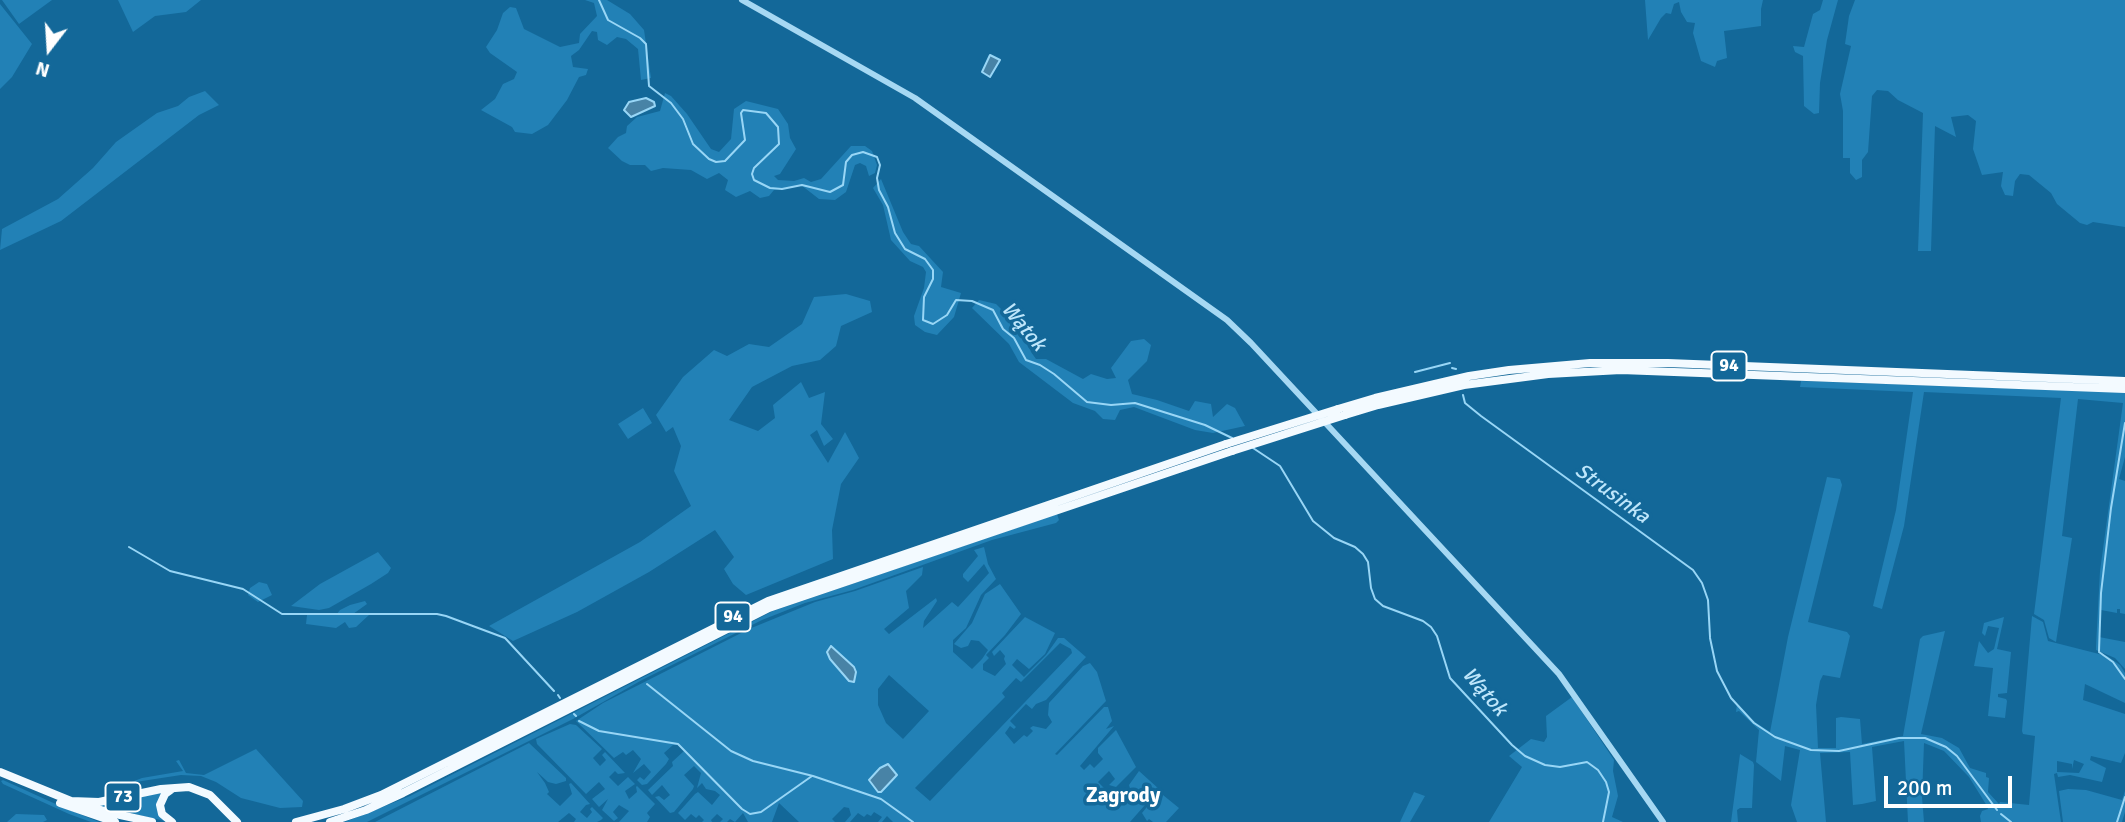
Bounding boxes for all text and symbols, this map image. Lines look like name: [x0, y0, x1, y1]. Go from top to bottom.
north arrow: [14, 14, 84, 84]
text: N: [33, 56, 53, 82]
water label: Wątok: [995, 297, 1051, 357]
road number: 94: [1712, 352, 1746, 380]
water label: Strusinka: [1570, 459, 1654, 529]
road number: 94: [716, 602, 750, 632]
water label: Wątok: [1456, 663, 1512, 721]
scale bar: [1887, 762, 2015, 806]
text: 200 m: [1897, 775, 1952, 801]
road number: 73: [106, 782, 140, 812]
district label: Zagrody: [1086, 783, 1160, 809]

